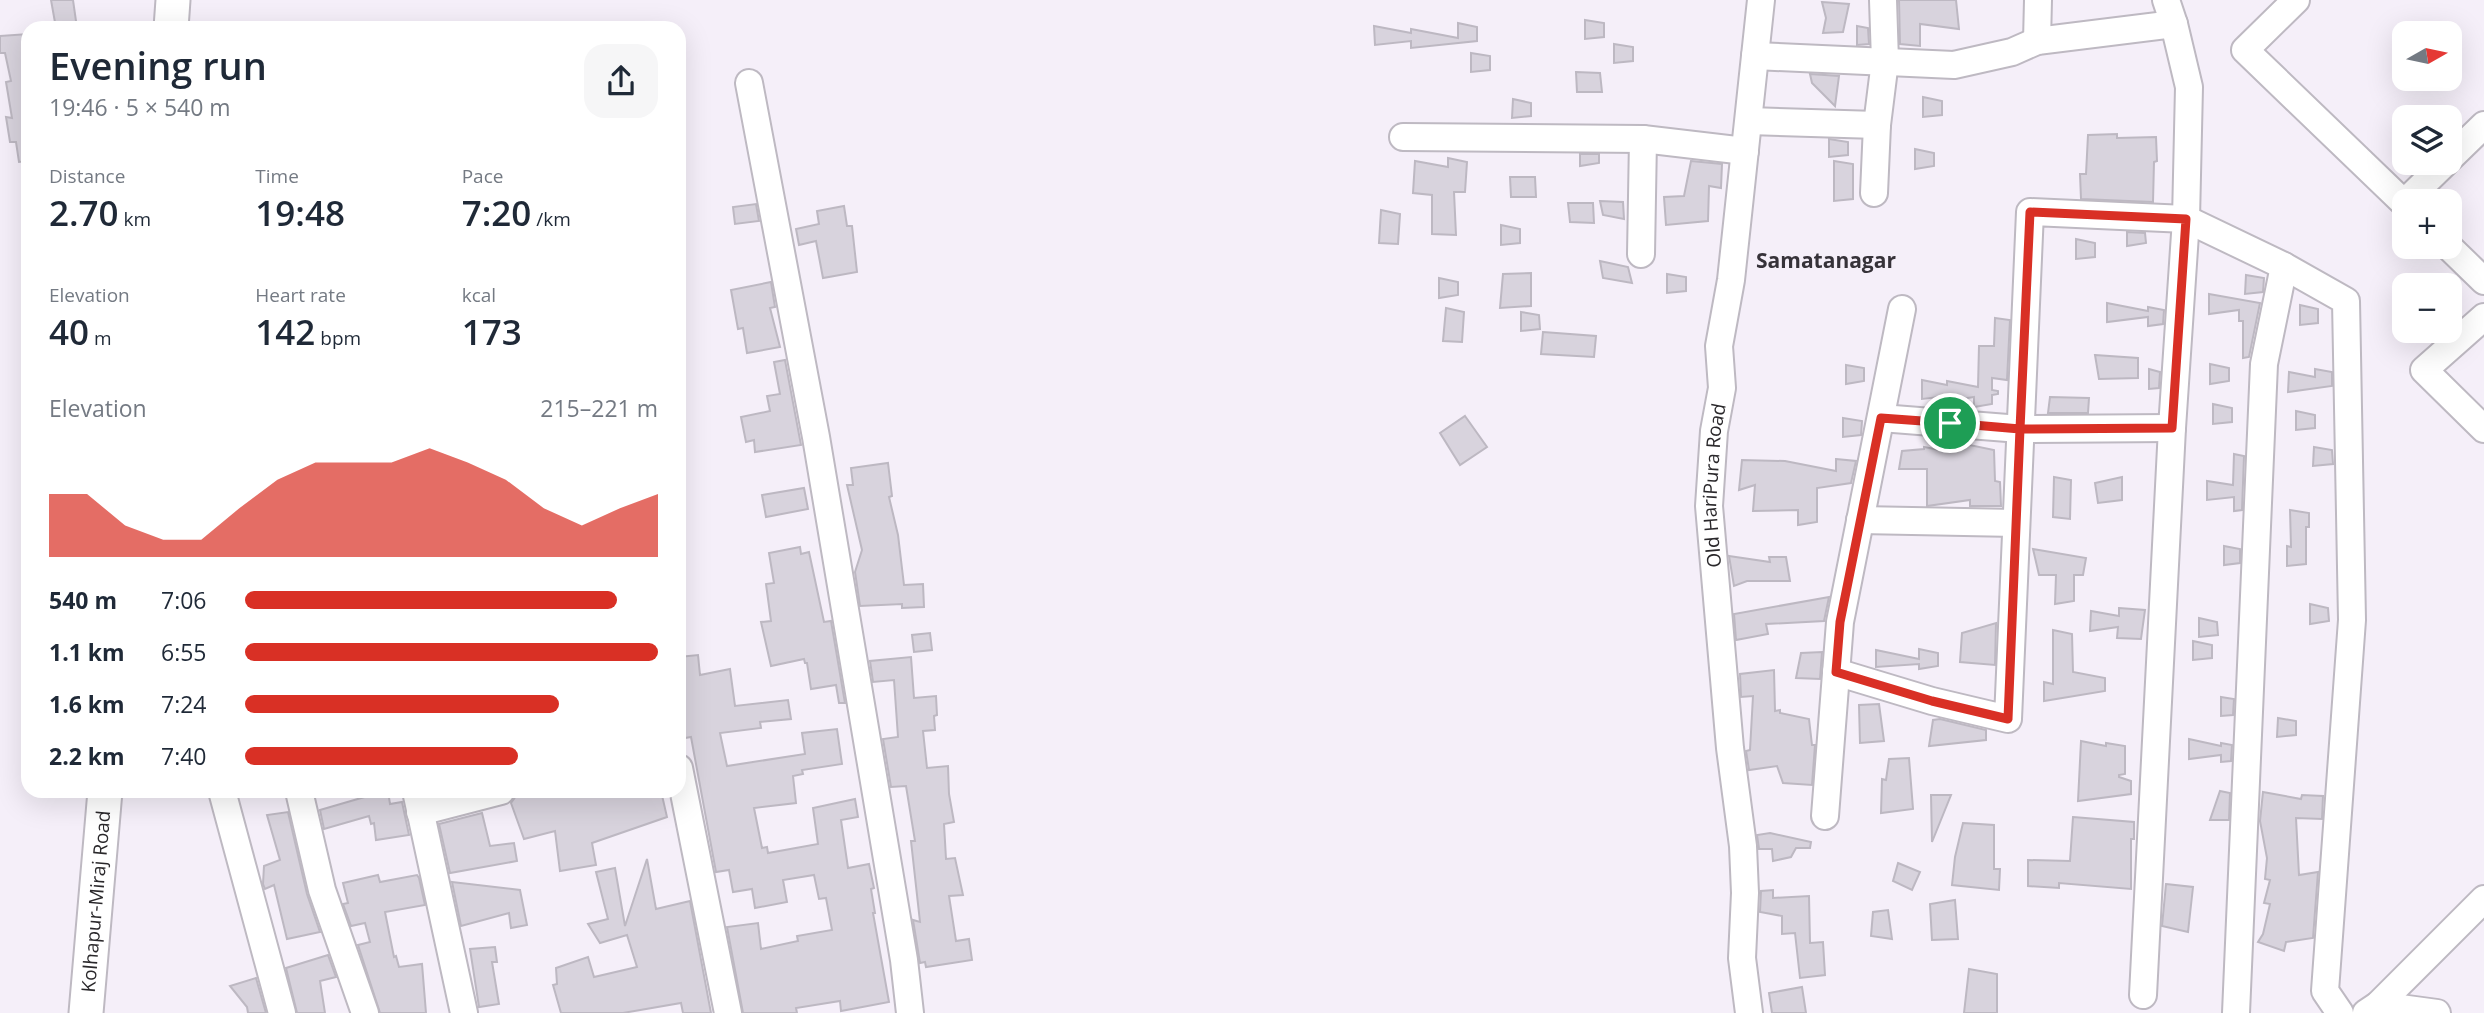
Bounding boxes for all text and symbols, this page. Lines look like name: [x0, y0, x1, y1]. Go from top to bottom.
north arrow: [2392, 21, 2462, 91]
map controls: [2392, 21, 2462, 343]
text: Evening run: [49, 39, 267, 91]
button: share: [584, 44, 658, 118]
text: 19:46 · 5 × 540 m: [49, 91, 231, 123]
button: layers: [2392, 105, 2462, 175]
text: Distance: [49, 163, 125, 189]
text: Time: [255, 163, 299, 189]
text: Pace: [462, 163, 503, 189]
text: 2.70: [49, 189, 119, 236]
text: 19:48: [255, 189, 345, 236]
text: 7:20: [462, 189, 531, 236]
button: +: [2392, 189, 2462, 259]
text: km: [119, 206, 151, 232]
text: /km: [531, 206, 571, 232]
district label: Samatanagar: [1756, 246, 1896, 274]
button: −: [2392, 273, 2462, 343]
text: Elevation: [49, 282, 130, 308]
text: Heart rate: [255, 282, 346, 308]
text: kcal: [462, 282, 496, 308]
text: 40: [49, 308, 89, 355]
text: 142: [255, 308, 315, 355]
text: 173: [462, 308, 522, 355]
text: m: [89, 325, 112, 351]
text: bpm: [315, 325, 361, 351]
text: Elevation: [49, 392, 147, 424]
text: 215–221 m: [540, 392, 658, 424]
pin: [1920, 393, 1980, 453]
street label: Old HariPura Road: [1696, 401, 1732, 569]
icon: arrive: [1931, 404, 1969, 442]
text: 540 m: [49, 584, 117, 616]
text: 7:06: [161, 584, 207, 616]
text: 1.1 km: [49, 636, 125, 668]
text: 6:55: [161, 636, 207, 668]
text: 1.6 km: [49, 688, 125, 720]
text: 7:24: [161, 688, 207, 720]
text: 2.2 km: [49, 740, 125, 772]
text: 7:40: [161, 740, 207, 772]
street label: Kolhapur-Miraj Road: [75, 809, 116, 993]

